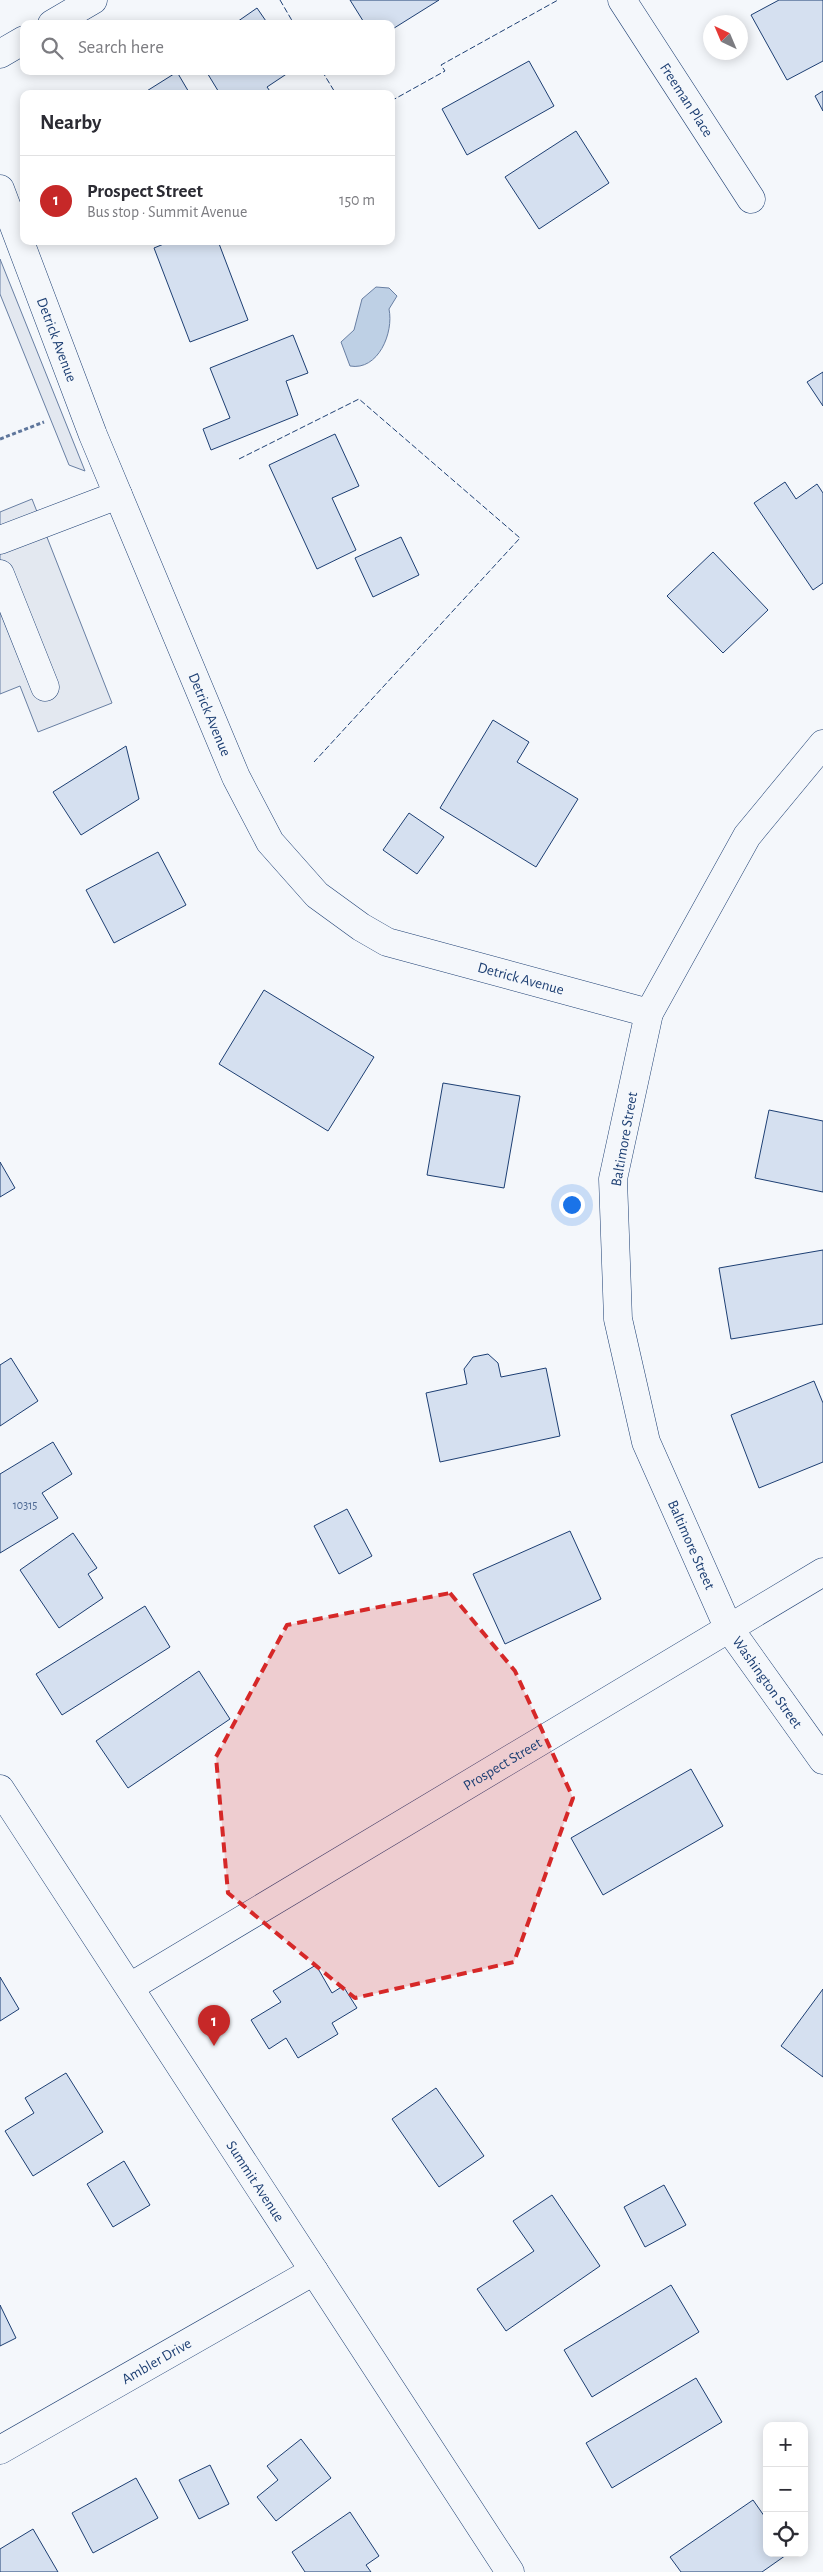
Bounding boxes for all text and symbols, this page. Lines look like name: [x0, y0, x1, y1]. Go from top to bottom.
north arrow: [703, 15, 748, 60]
search box: [20, 20, 395, 75]
icon: search: [38, 34, 66, 62]
text: Search here: [78, 38, 164, 57]
street label: Freeman Place: [657, 60, 716, 140]
text: Nearby: [40, 112, 101, 133]
text: Prospect Street: [87, 182, 203, 201]
text: 1: [53, 192, 59, 208]
text: 150 m: [339, 192, 375, 208]
text: Bus stop · Summit Avenue: [87, 204, 247, 220]
street label: Detrick Avenue: [34, 296, 79, 384]
street label: Detrick Avenue: [185, 671, 234, 759]
street label: Detrick Avenue: [476, 960, 566, 998]
street label: Baltimore Street: [609, 1090, 640, 1188]
your location: [559, 1192, 585, 1218]
street label: Baltimore Street: [665, 1498, 717, 1592]
house number: 10315: [13, 1499, 37, 1511]
street label: Washington Street: [729, 1634, 805, 1731]
street label: Prospect Street: [461, 1735, 545, 1794]
pin: 1: [198, 2005, 230, 2046]
street label: Summit Avenue: [223, 2138, 287, 2225]
street label: Ambler Drive: [119, 2336, 194, 2387]
map controls: [763, 2422, 808, 2557]
button: +: [763, 2422, 808, 2467]
button: −: [763, 2467, 808, 2512]
button: locate: [763, 2512, 808, 2557]

